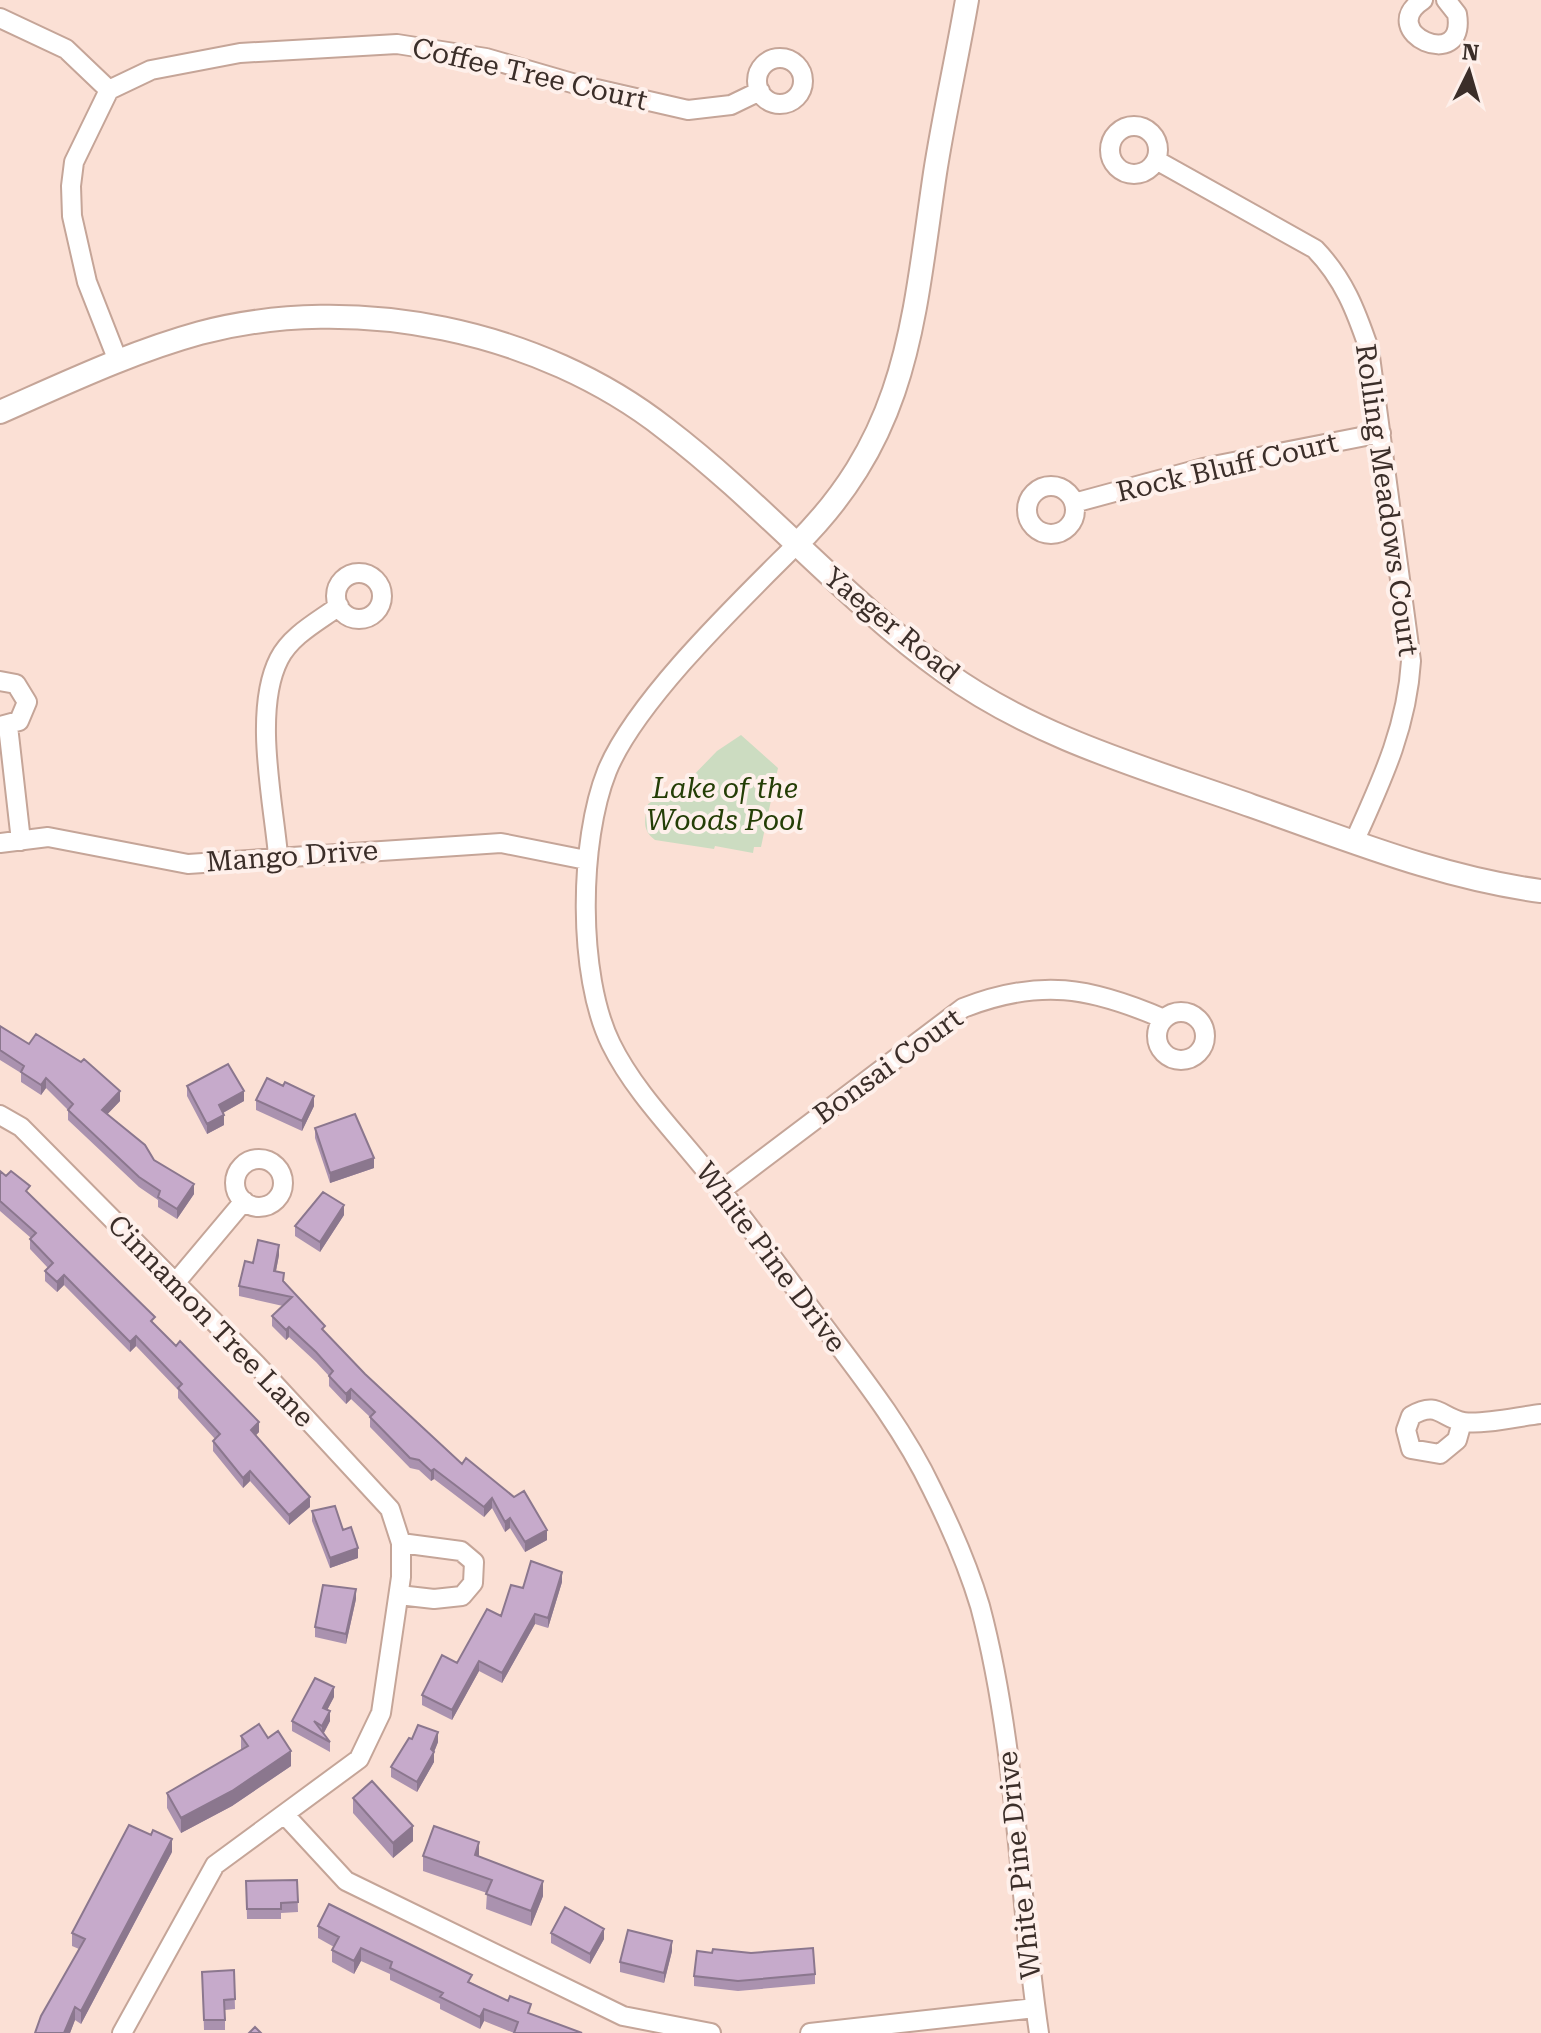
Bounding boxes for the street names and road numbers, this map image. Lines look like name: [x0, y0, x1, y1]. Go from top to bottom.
street label: Coffee Tree Court: [409, 31, 651, 117]
street label: Rolling Meadows Court: [1349, 342, 1425, 658]
street label: Rock Bluff Court: [1113, 425, 1341, 509]
street label: Yaeger Road: [817, 560, 967, 690]
street label: Mango Drive: [205, 834, 379, 878]
street label: Bonsai Court: [807, 1001, 969, 1131]
street label: White Pine Drive: [689, 1156, 853, 1358]
street label: Cinnamon Tree Lane: [101, 1208, 321, 1434]
street label: White Pine Drive: [991, 1749, 1047, 1981]

